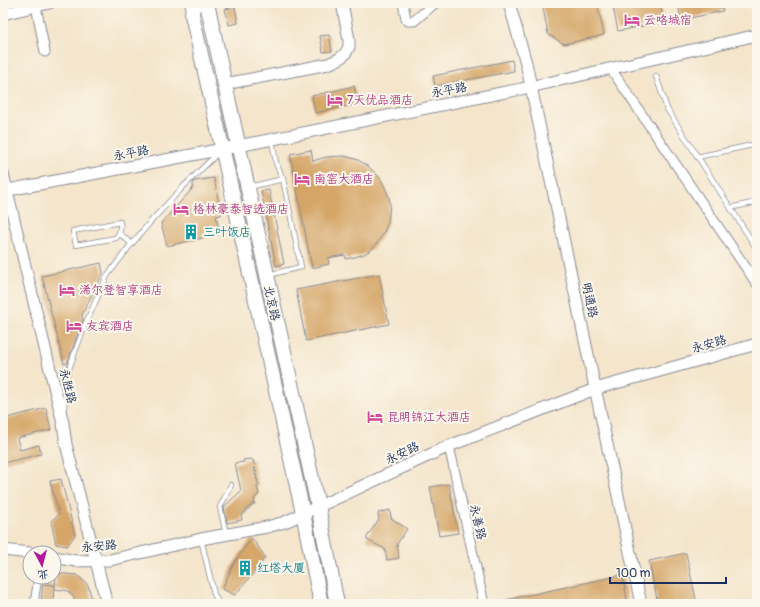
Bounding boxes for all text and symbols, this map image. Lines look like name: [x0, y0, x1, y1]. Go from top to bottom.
hotel icon: 云咯城宿: [623, 11, 641, 29]
place label: 云咯城宿: [644, 13, 692, 28]
street label: 永平路: [430, 80, 468, 101]
hotel icon: 7天优品酒店: [326, 91, 344, 109]
place label: 7天优品酒店: [347, 93, 413, 108]
street label: 永平路: [112, 143, 150, 164]
hotel icon: 南窑大酒店: [293, 170, 311, 188]
place label: 南窑大酒店: [314, 172, 374, 187]
hotel icon: 格林豪泰智选酒店: [172, 200, 190, 218]
place label: 格林豪泰智选酒店: [193, 202, 289, 217]
building icon: 三叶饭店: [182, 223, 200, 241]
place label: 三叶饭店: [203, 225, 251, 240]
hotel icon: 浠尔登智享酒店: [58, 281, 76, 299]
street label: 明通路: [578, 281, 601, 319]
place label: 浠尔登智享酒店: [79, 283, 163, 298]
street label: 北京路: [260, 284, 283, 322]
hotel icon: 友宾酒店: [65, 317, 83, 335]
place label: 友宾酒店: [86, 319, 134, 334]
street label: 永安路: [690, 332, 729, 357]
street label: 永胜路: [56, 367, 79, 405]
hotel icon: 昆明锦江大酒店: [366, 408, 384, 426]
place label: 昆明锦江大酒店: [387, 410, 471, 425]
street label: 永安路: [383, 439, 422, 468]
street label: 永善路: [466, 503, 489, 541]
street label: 永安路: [80, 537, 118, 556]
north arrow: [22, 545, 62, 585]
building icon: 红塔大厦: [236, 559, 254, 577]
scale bar: [610, 559, 726, 585]
place label: 红塔大厦: [257, 561, 305, 576]
text: 100 m: [616, 566, 651, 581]
text: 北: [37, 567, 49, 582]

